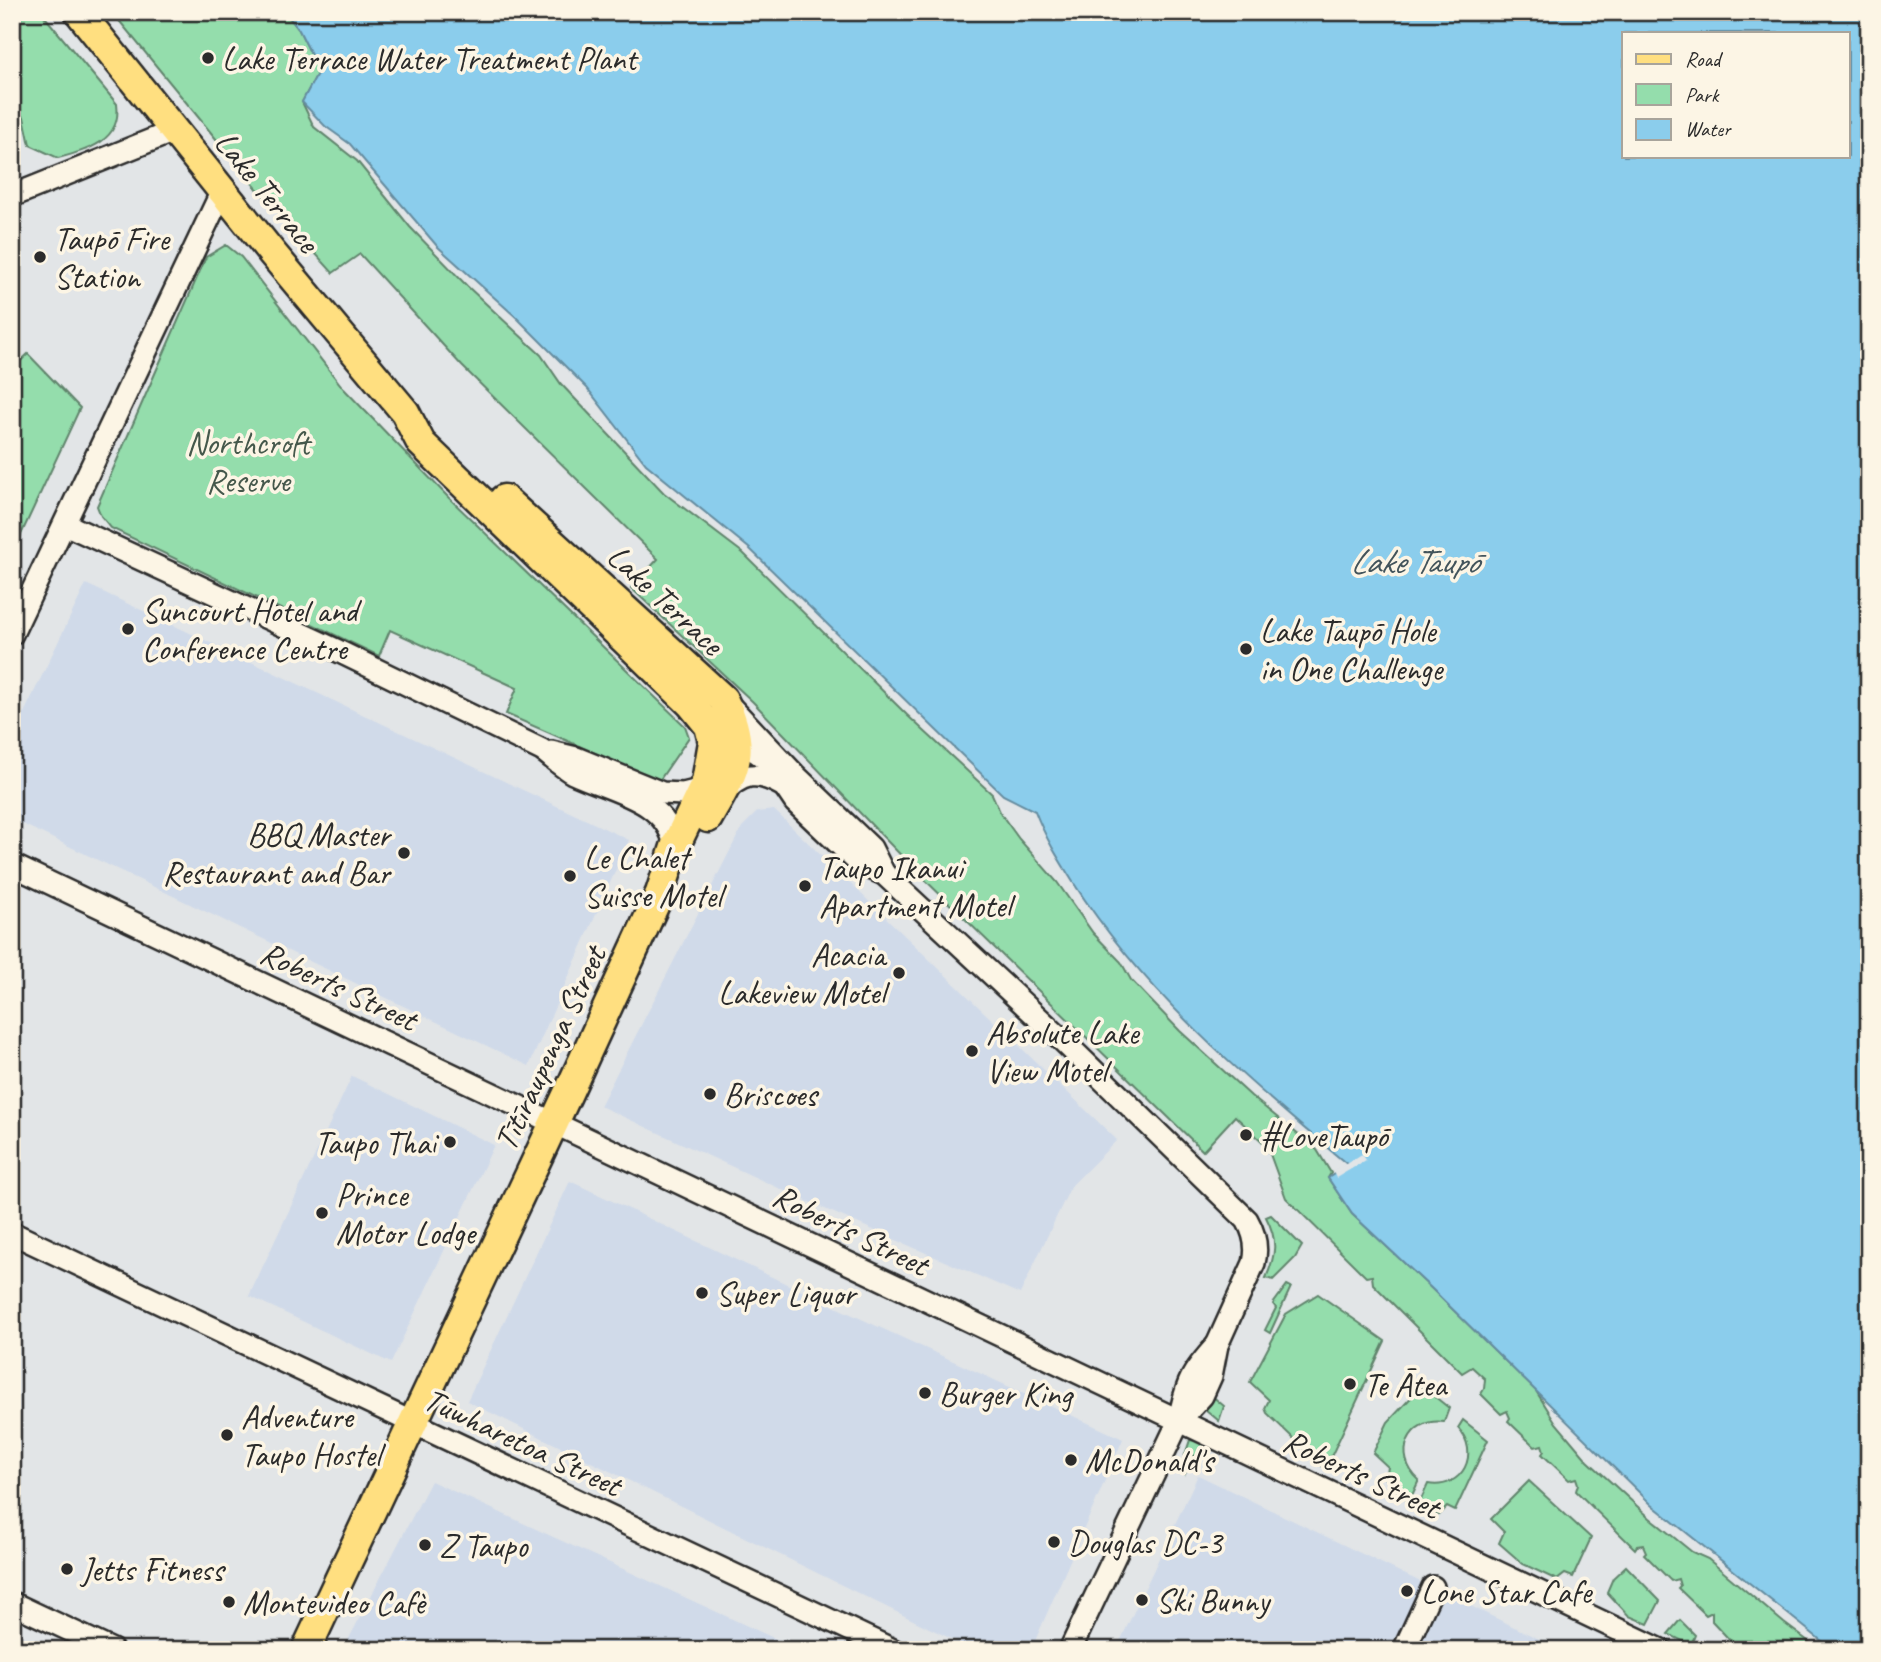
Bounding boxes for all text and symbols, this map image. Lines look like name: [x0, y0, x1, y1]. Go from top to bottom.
legend: [1622, 32, 1850, 158]
place label: Lake Terrace Water Treatment Plant: [222, 38, 639, 80]
text: Road: [1685, 46, 1724, 72]
marker: Lake Terrace Water Treatment Plant: [200, 50, 216, 66]
text: Park: [1685, 82, 1720, 108]
text: Water: [1685, 116, 1732, 142]
street label: Lake Terrace: [206, 122, 330, 263]
place label: Taupō Fire Station: [54, 218, 171, 298]
marker: Taupō Fire Station: [32, 249, 48, 265]
park label: Northcroft Reserve: [186, 422, 313, 502]
street label: Lake Terrace: [598, 535, 734, 666]
water label: Lake Taupō: [1350, 539, 1487, 584]
place label: Suncourt Hotel and Conference Centre: [142, 590, 362, 670]
place label: Lake Taupō Hole in One Challenge: [1260, 610, 1444, 690]
marker: Suncourt Hotel and Conference Centre: [120, 621, 136, 637]
marker: Lake Taupō Hole in One Challenge: [1238, 641, 1254, 657]
place label: BBQ Master Restaurant and Bar: [163, 814, 393, 894]
place label: Le Chalet Suisse Motel: [584, 837, 727, 917]
marker: BBQ Master Restaurant and Bar: [396, 845, 412, 861]
place label: Taupo Ikanui Apartment Motel: [819, 847, 1016, 927]
marker: Le Chalet Suisse Motel: [562, 868, 578, 884]
marker: Taupo Ikanui Apartment Motel: [797, 878, 813, 894]
street label: Roberts Street: [254, 932, 426, 1042]
place label: Acacia Lakeview Motel: [718, 934, 890, 1014]
street label: Tītīraupenga Street: [484, 937, 617, 1157]
marker: Acacia Lakeview Motel: [891, 965, 907, 981]
place label: Absolute Lake View Motel: [986, 1012, 1141, 1092]
marker: Absolute Lake View Motel: [964, 1043, 980, 1059]
place label: Briscoes: [724, 1074, 819, 1116]
marker: Briscoes: [702, 1086, 718, 1102]
place label: #LoveTaupō: [1260, 1115, 1392, 1157]
place label: Taupo Thai: [314, 1122, 440, 1164]
marker: #LoveTaupō: [1238, 1127, 1254, 1143]
marker: Taupo Thai: [442, 1134, 458, 1150]
place label: Prince Motor Lodge: [336, 1174, 477, 1254]
street label: Roberts Street: [766, 1174, 938, 1287]
marker: Prince Motor Lodge: [314, 1205, 330, 1221]
place label: Super Liquor: [716, 1273, 858, 1315]
marker: Super Liquor: [694, 1285, 710, 1301]
place label: Te Ātea: [1364, 1364, 1448, 1406]
place label: Burger King: [939, 1373, 1074, 1415]
marker: Te Ātea: [1342, 1376, 1358, 1392]
street label: Tūwharetoa Street: [417, 1378, 631, 1507]
marker: Burger King: [917, 1385, 933, 1401]
place label: Adventure Taupo Hostel: [241, 1396, 386, 1476]
street label: Roberts Street: [1277, 1420, 1449, 1530]
marker: Adventure Taupo Hostel: [219, 1427, 235, 1443]
place label: McDonald's: [1085, 1440, 1216, 1482]
marker: McDonald's: [1063, 1452, 1079, 1468]
place label: Douglas DC-3: [1068, 1522, 1224, 1564]
place label: Z Taupo: [439, 1525, 529, 1567]
marker: Douglas DC-3: [1046, 1534, 1062, 1550]
marker: Z Taupo: [417, 1537, 433, 1553]
place label: Jetts Fitness: [79, 1549, 226, 1591]
marker: Jetts Fitness: [59, 1561, 75, 1577]
place label: Lone Star Cafe: [1421, 1571, 1594, 1613]
place label: Ski Bunny: [1156, 1580, 1272, 1622]
place label: Montevideo Cafè: [243, 1582, 427, 1624]
marker: Lone Star Cafe: [1399, 1583, 1415, 1599]
marker: Ski Bunny: [1134, 1592, 1150, 1608]
marker: Montevideo Cafè: [221, 1594, 237, 1610]

